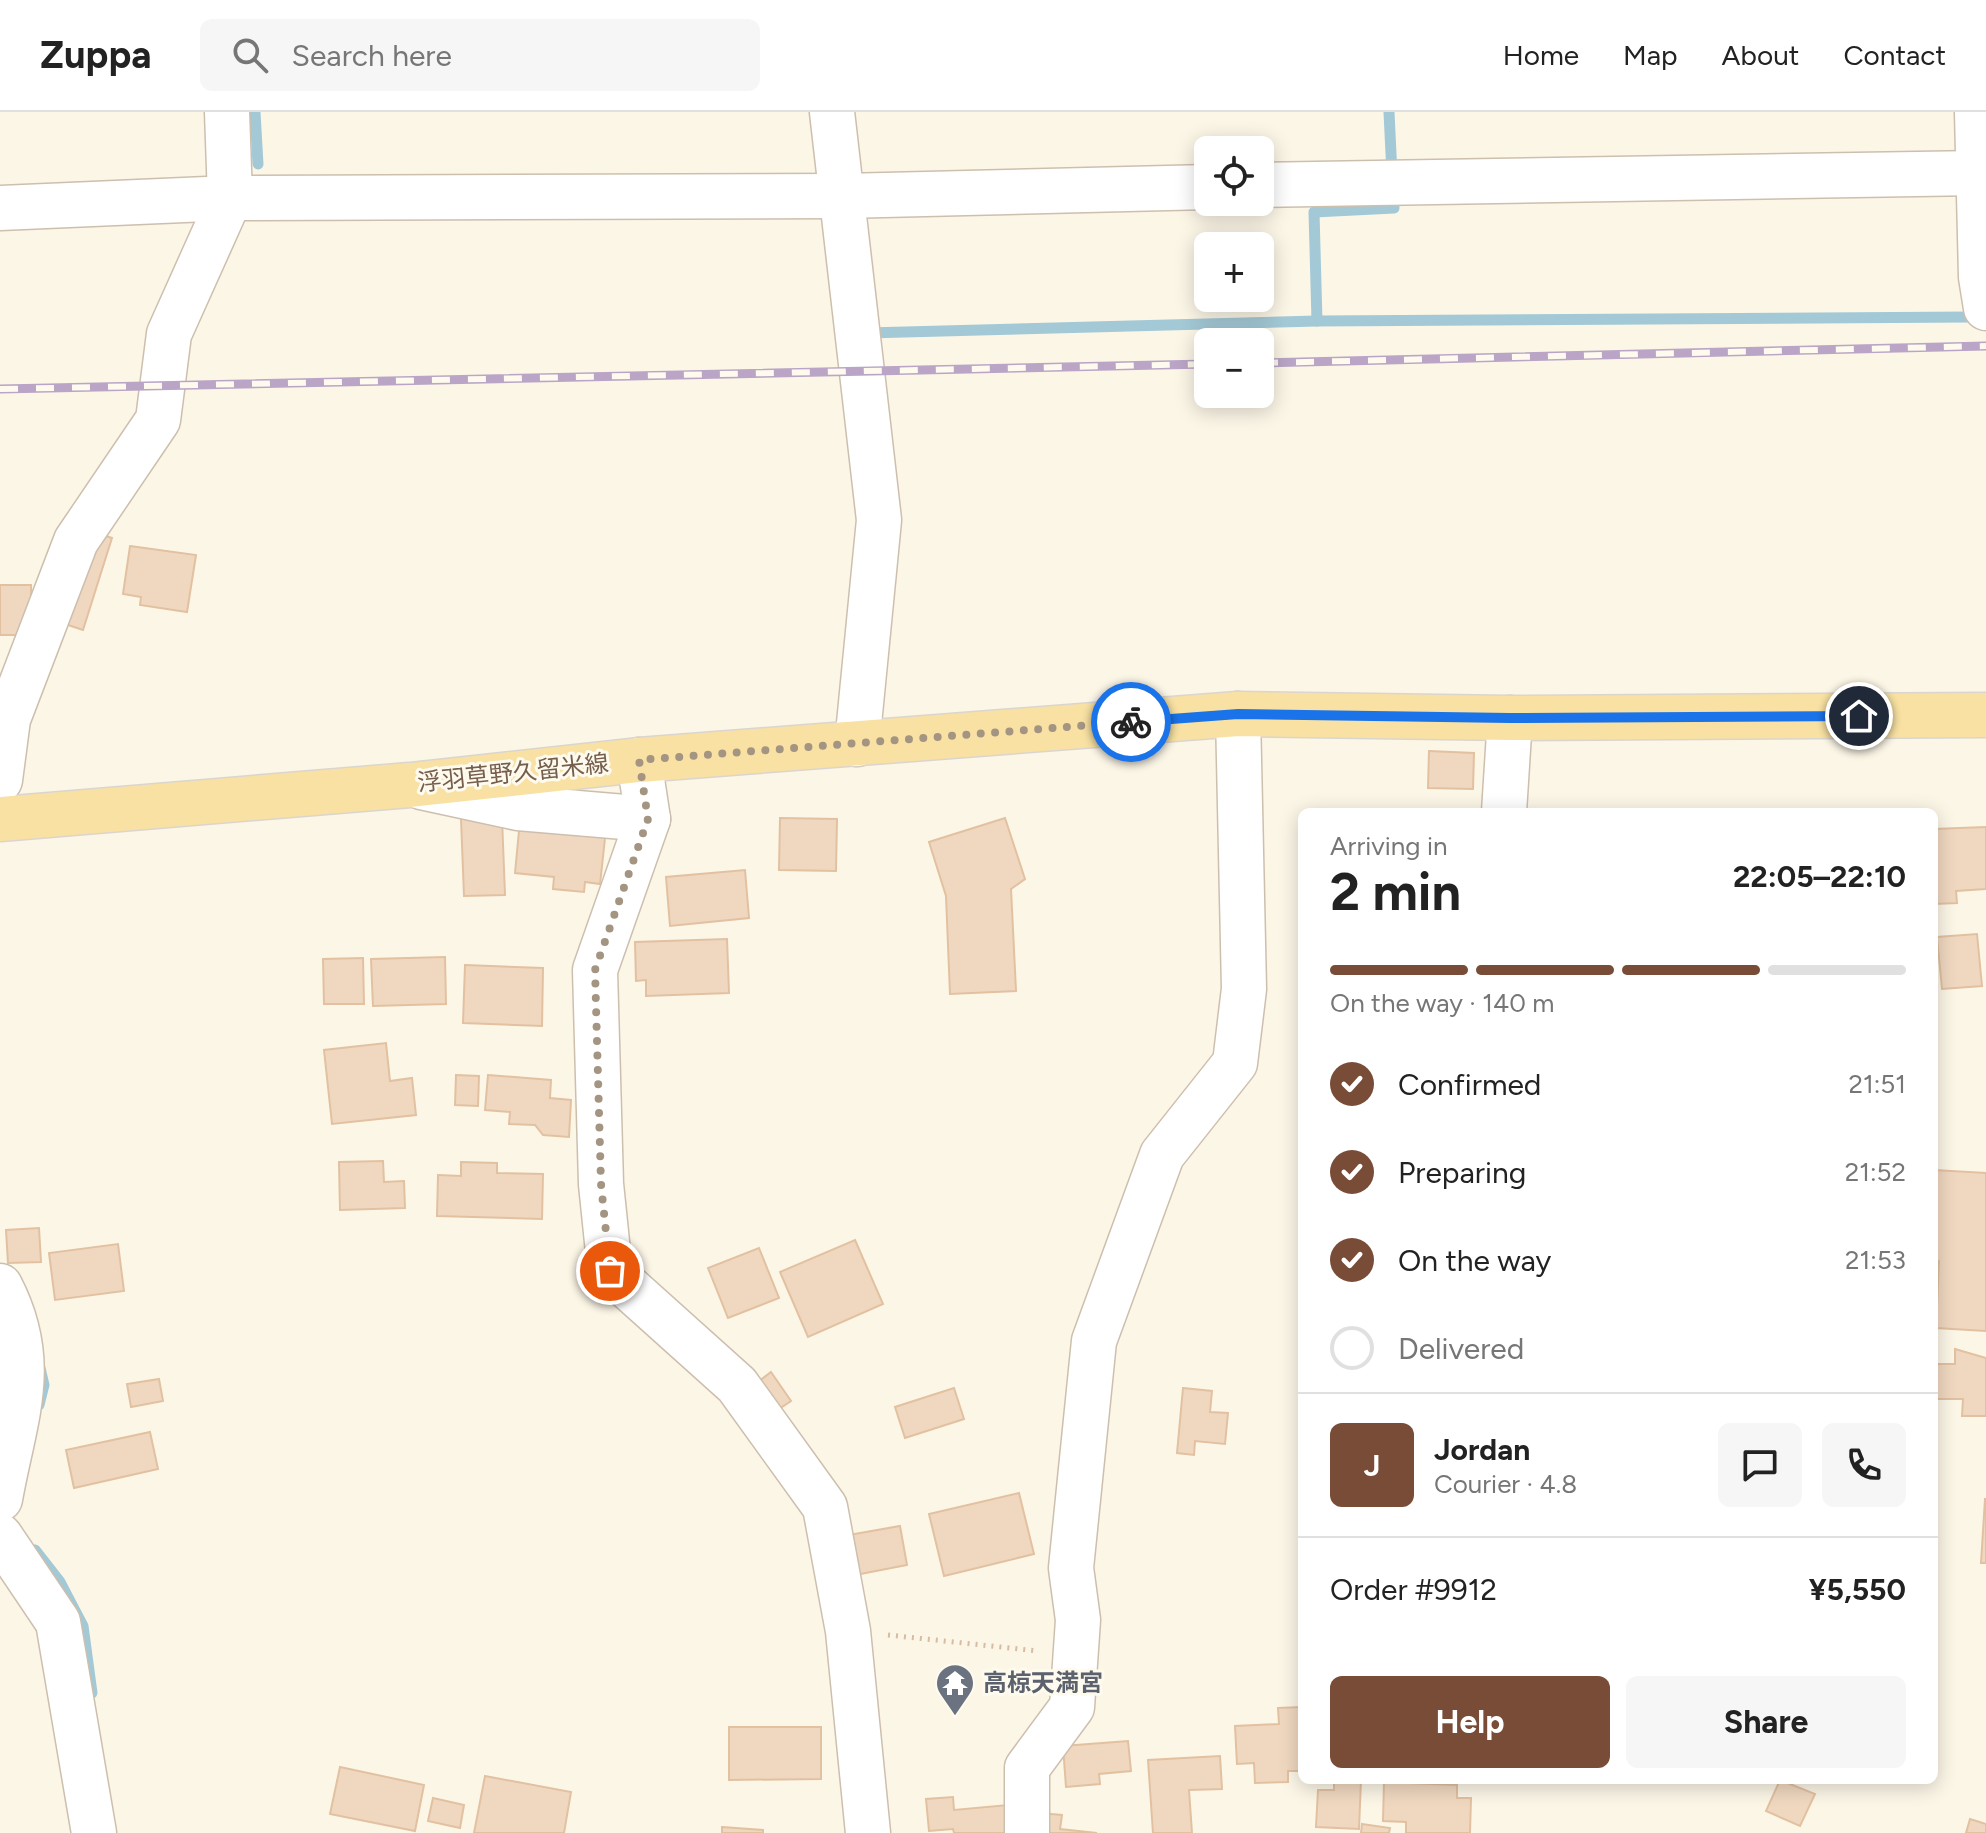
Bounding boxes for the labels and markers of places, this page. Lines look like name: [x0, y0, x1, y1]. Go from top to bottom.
pin: [1825, 682, 1893, 750]
pin: [576, 1237, 644, 1305]
temple icon: 高椋天満宮: [934, 1662, 976, 1717]
place label: 高椋天満宮: [983, 1668, 1103, 1697]

